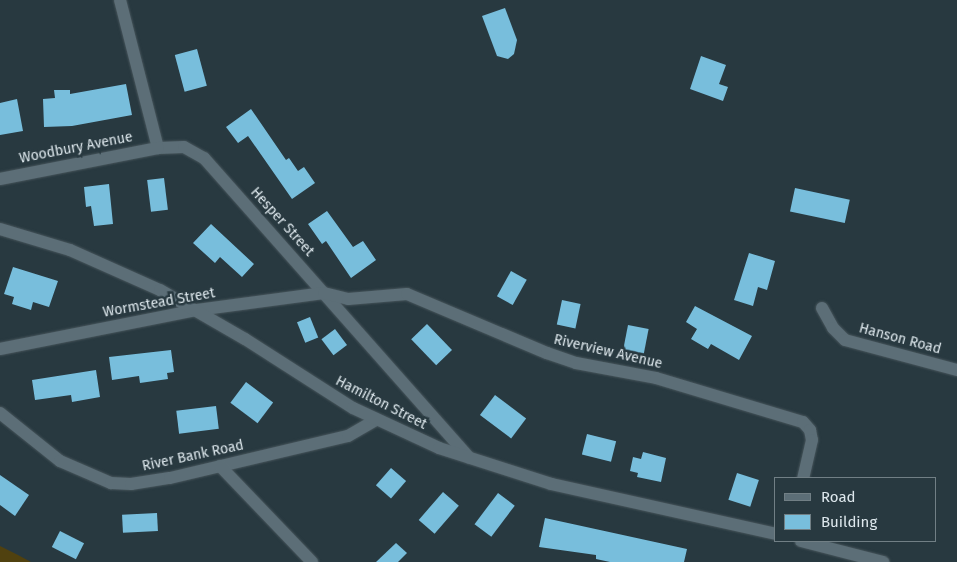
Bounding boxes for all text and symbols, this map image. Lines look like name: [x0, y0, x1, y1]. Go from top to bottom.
street label: Woodbury Avenue: [18, 129, 134, 167]
street label: Hesper Street: [247, 184, 317, 260]
street label: Wormstead Street: [102, 285, 216, 321]
street label: Hanson Road: [857, 320, 943, 358]
street label: Riverview Avenue: [552, 331, 664, 373]
street label: Hamilton Street: [333, 373, 429, 433]
street label: River Bank Road: [141, 437, 245, 475]
legend: [774, 477, 937, 542]
text: Road: [821, 488, 856, 506]
text: Building: [821, 513, 877, 531]

